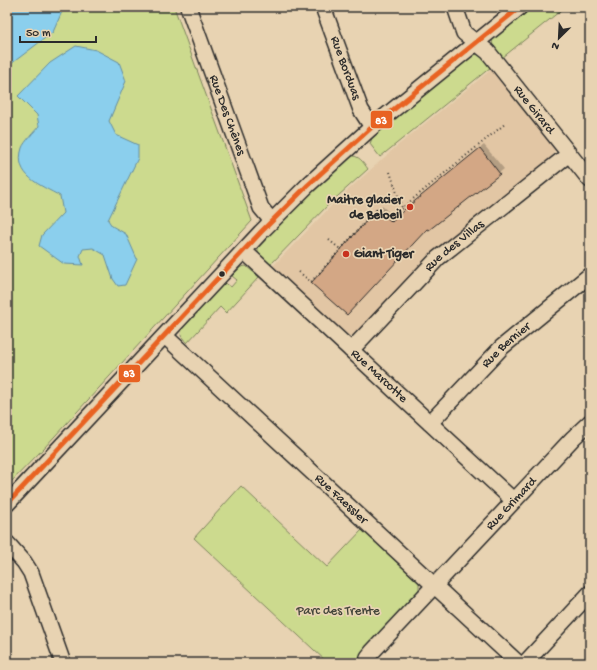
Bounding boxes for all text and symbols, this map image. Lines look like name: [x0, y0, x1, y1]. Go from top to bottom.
scale bar: [20, 18, 96, 44]
north arrow: [539, 18, 579, 58]
text: 50 m: [26, 27, 51, 41]
street label: Rue Borduas: [327, 34, 364, 103]
text: N: [550, 38, 561, 52]
street label: Rue Des Chênes: [206, 73, 249, 158]
street label: Rue Girard: [510, 82, 559, 138]
line badge: 83: [370, 110, 393, 129]
text: 83: [375, 116, 387, 128]
place label: Maitre glacier de Beloeil: [327, 193, 403, 223]
marker: Maitre glacier de Beloeil: [405, 202, 415, 212]
street label: Rue des Villas: [422, 216, 488, 275]
place label: Giant Tiger: [354, 247, 415, 262]
marker: Giant Tiger: [341, 249, 351, 259]
unlabelled marker: [217, 269, 227, 279]
street label: Rue Bernier: [479, 318, 535, 371]
street label: Rue Marcotte: [347, 346, 411, 406]
line badge: 83: [118, 364, 141, 383]
text: 83: [123, 369, 135, 381]
street label: Rue Faessler: [311, 471, 372, 528]
street label: Rue Grimard: [483, 473, 541, 533]
park label: Parc des Trente: [295, 604, 380, 619]

